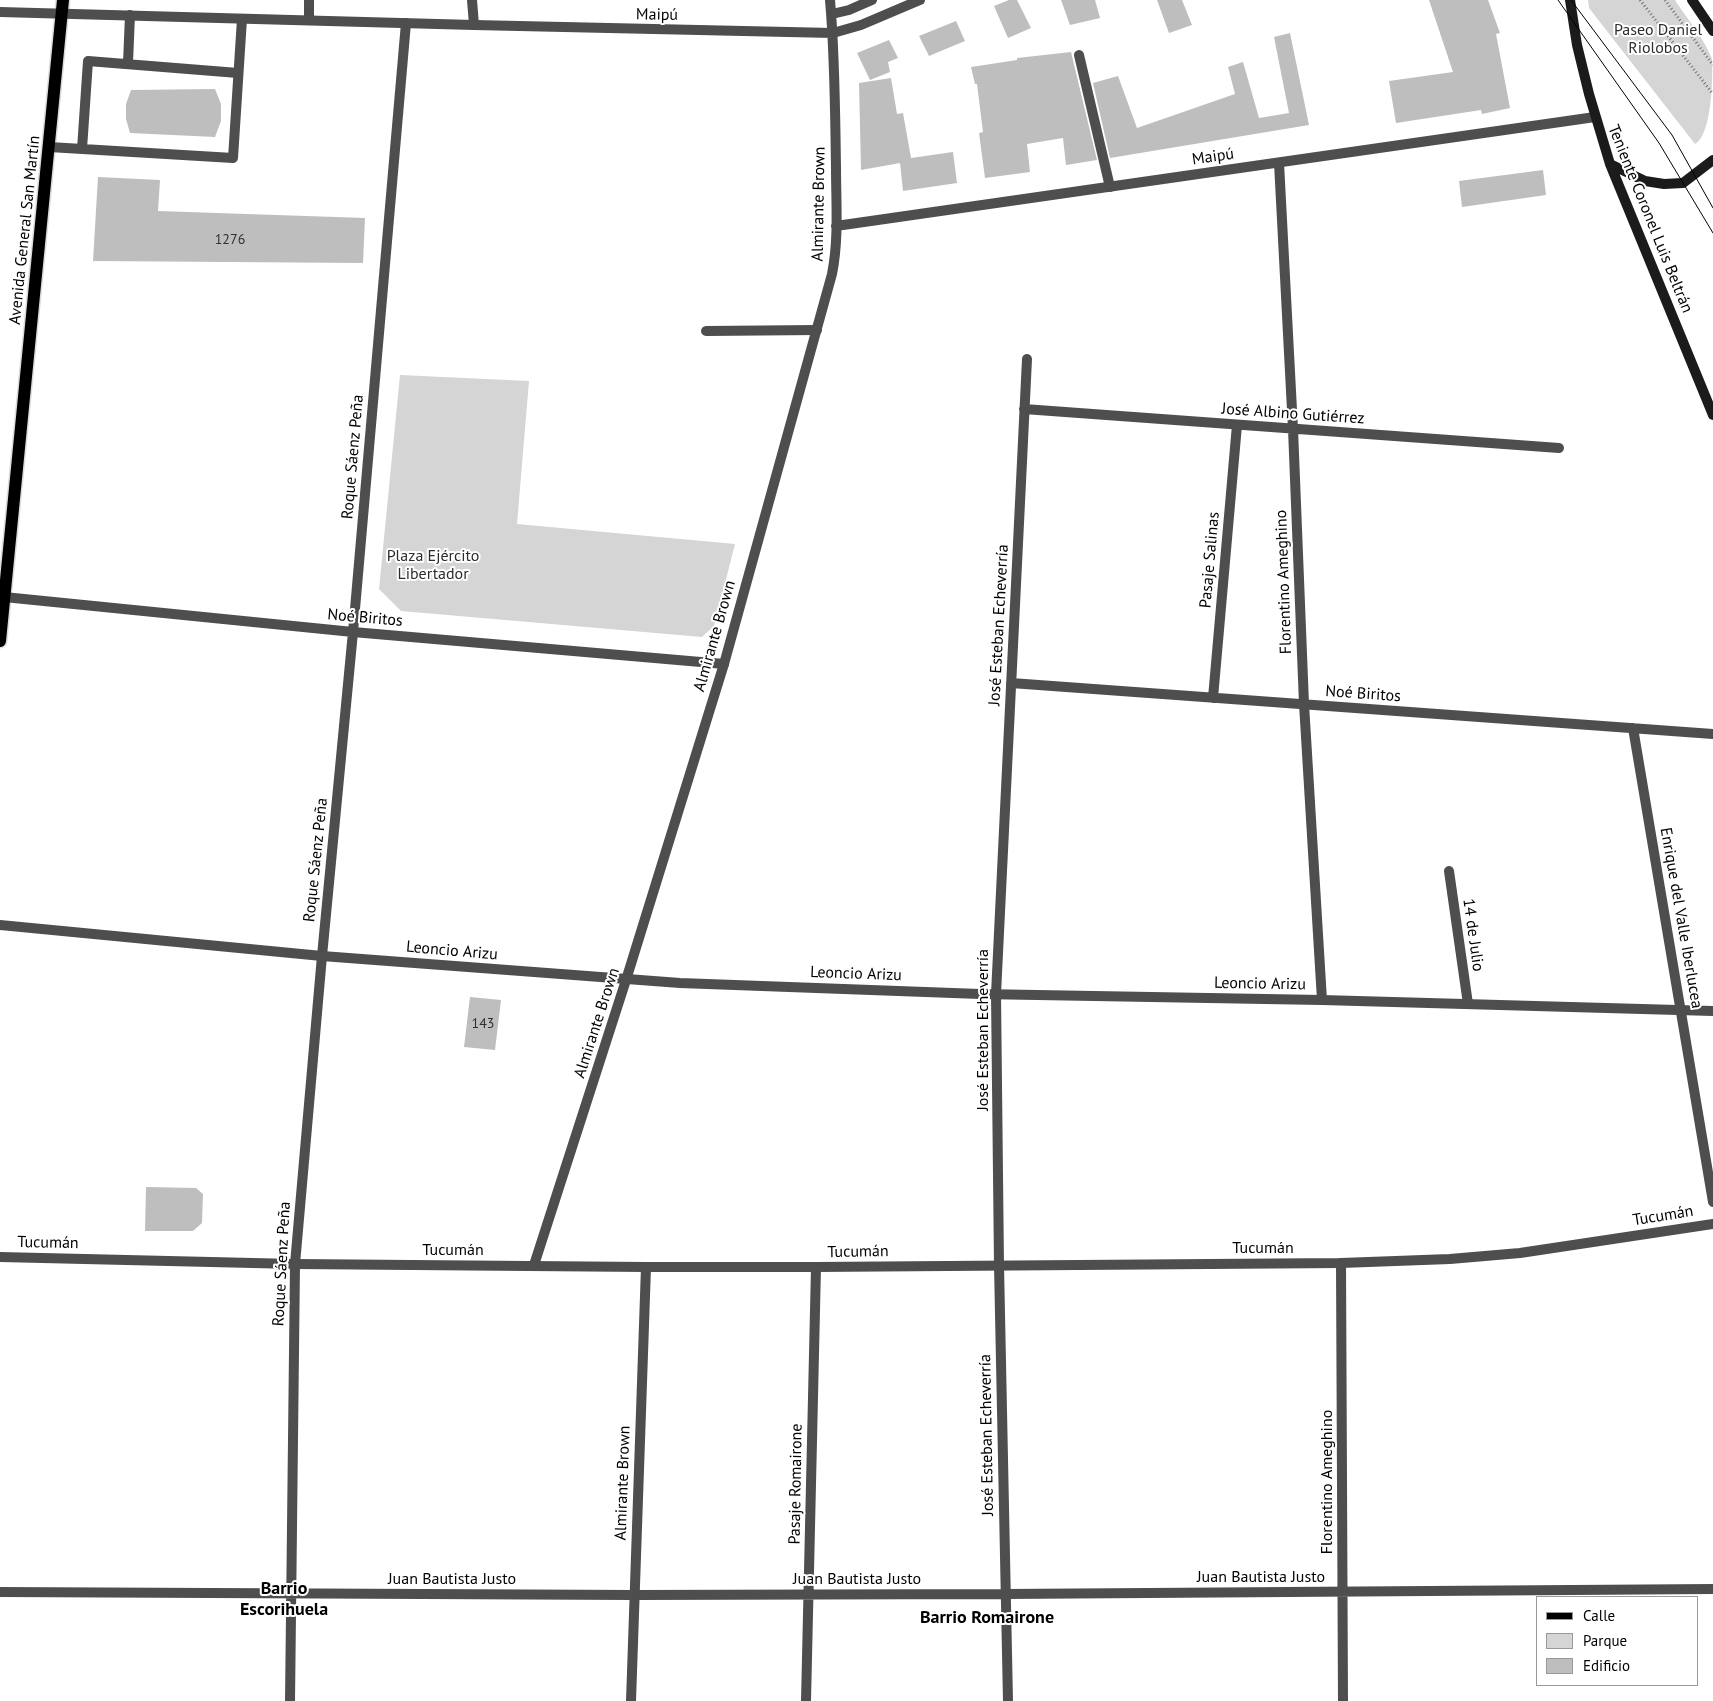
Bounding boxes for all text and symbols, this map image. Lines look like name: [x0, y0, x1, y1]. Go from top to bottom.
street label: Maipú: [636, 5, 678, 25]
park label: Paseo Daniel Riolobos: [1614, 20, 1702, 58]
street label: Teniente Coronel Luis Beltrán: [1603, 122, 1697, 316]
street label: Avenida General San Martín: [6, 135, 44, 325]
street label: Maipú: [1191, 145, 1235, 169]
street label: Almirante Brown: [808, 146, 830, 262]
house number: 1276: [215, 232, 245, 248]
street label: Roque Sáenz Peña: [338, 394, 368, 520]
street label: José Albino Gutiérrez: [1221, 399, 1365, 429]
street label: Florentino Ameghino: [1272, 510, 1296, 654]
street label: Pasaje Salinas: [1196, 511, 1224, 609]
street label: José Esteban Echeverría: [985, 544, 1013, 706]
park label: Plaza Ejército Libertador: [387, 546, 479, 584]
street label: Almirante Brown: [690, 578, 740, 694]
street label: Noé Biritos: [326, 605, 404, 631]
street label: Noé Biritos: [1325, 682, 1401, 706]
street label: Roque Sáenz Peña: [300, 797, 332, 923]
street label: Enrique del Valle Iberlucea: [1656, 826, 1706, 1010]
street label: 14 de Julio: [1458, 897, 1488, 973]
street label: Leoncio Arizu: [405, 937, 499, 965]
street label: José Esteban Echeverría: [973, 949, 993, 1111]
street label: Leoncio Arizu: [810, 963, 902, 985]
street label: Almirante Brown: [570, 965, 624, 1081]
street label: Leoncio Arizu: [1214, 974, 1306, 994]
house number: 143: [472, 1016, 494, 1032]
street label: Roque Sáenz Peña: [269, 1201, 295, 1327]
street label: Tucumán: [1631, 1202, 1695, 1230]
street label: Tucumán: [17, 1233, 79, 1253]
street label: Tucumán: [1232, 1238, 1294, 1258]
street label: Tucumán: [422, 1240, 484, 1260]
street label: Tucumán: [827, 1242, 889, 1262]
street label: José Esteban Echeverría: [976, 1354, 998, 1516]
street label: Florentino Ameghino: [1317, 1410, 1337, 1554]
street label: Pasaje Romairone: [785, 1423, 807, 1545]
street label: Almirante Brown: [611, 1425, 635, 1541]
street label: Juan Bautista Justo: [1197, 1567, 1325, 1587]
street label: Juan Bautista Justo: [388, 1569, 516, 1589]
street label: Juan Bautista Justo: [793, 1569, 921, 1589]
district label: Barrio Escorihuela: [240, 1578, 328, 1620]
legend: [1536, 1596, 1698, 1686]
text: Calle: [1583, 1606, 1615, 1625]
district label: Barrio Romairone: [920, 1607, 1054, 1629]
text: Parque: [1583, 1631, 1627, 1650]
text: Edificio: [1583, 1656, 1630, 1675]

